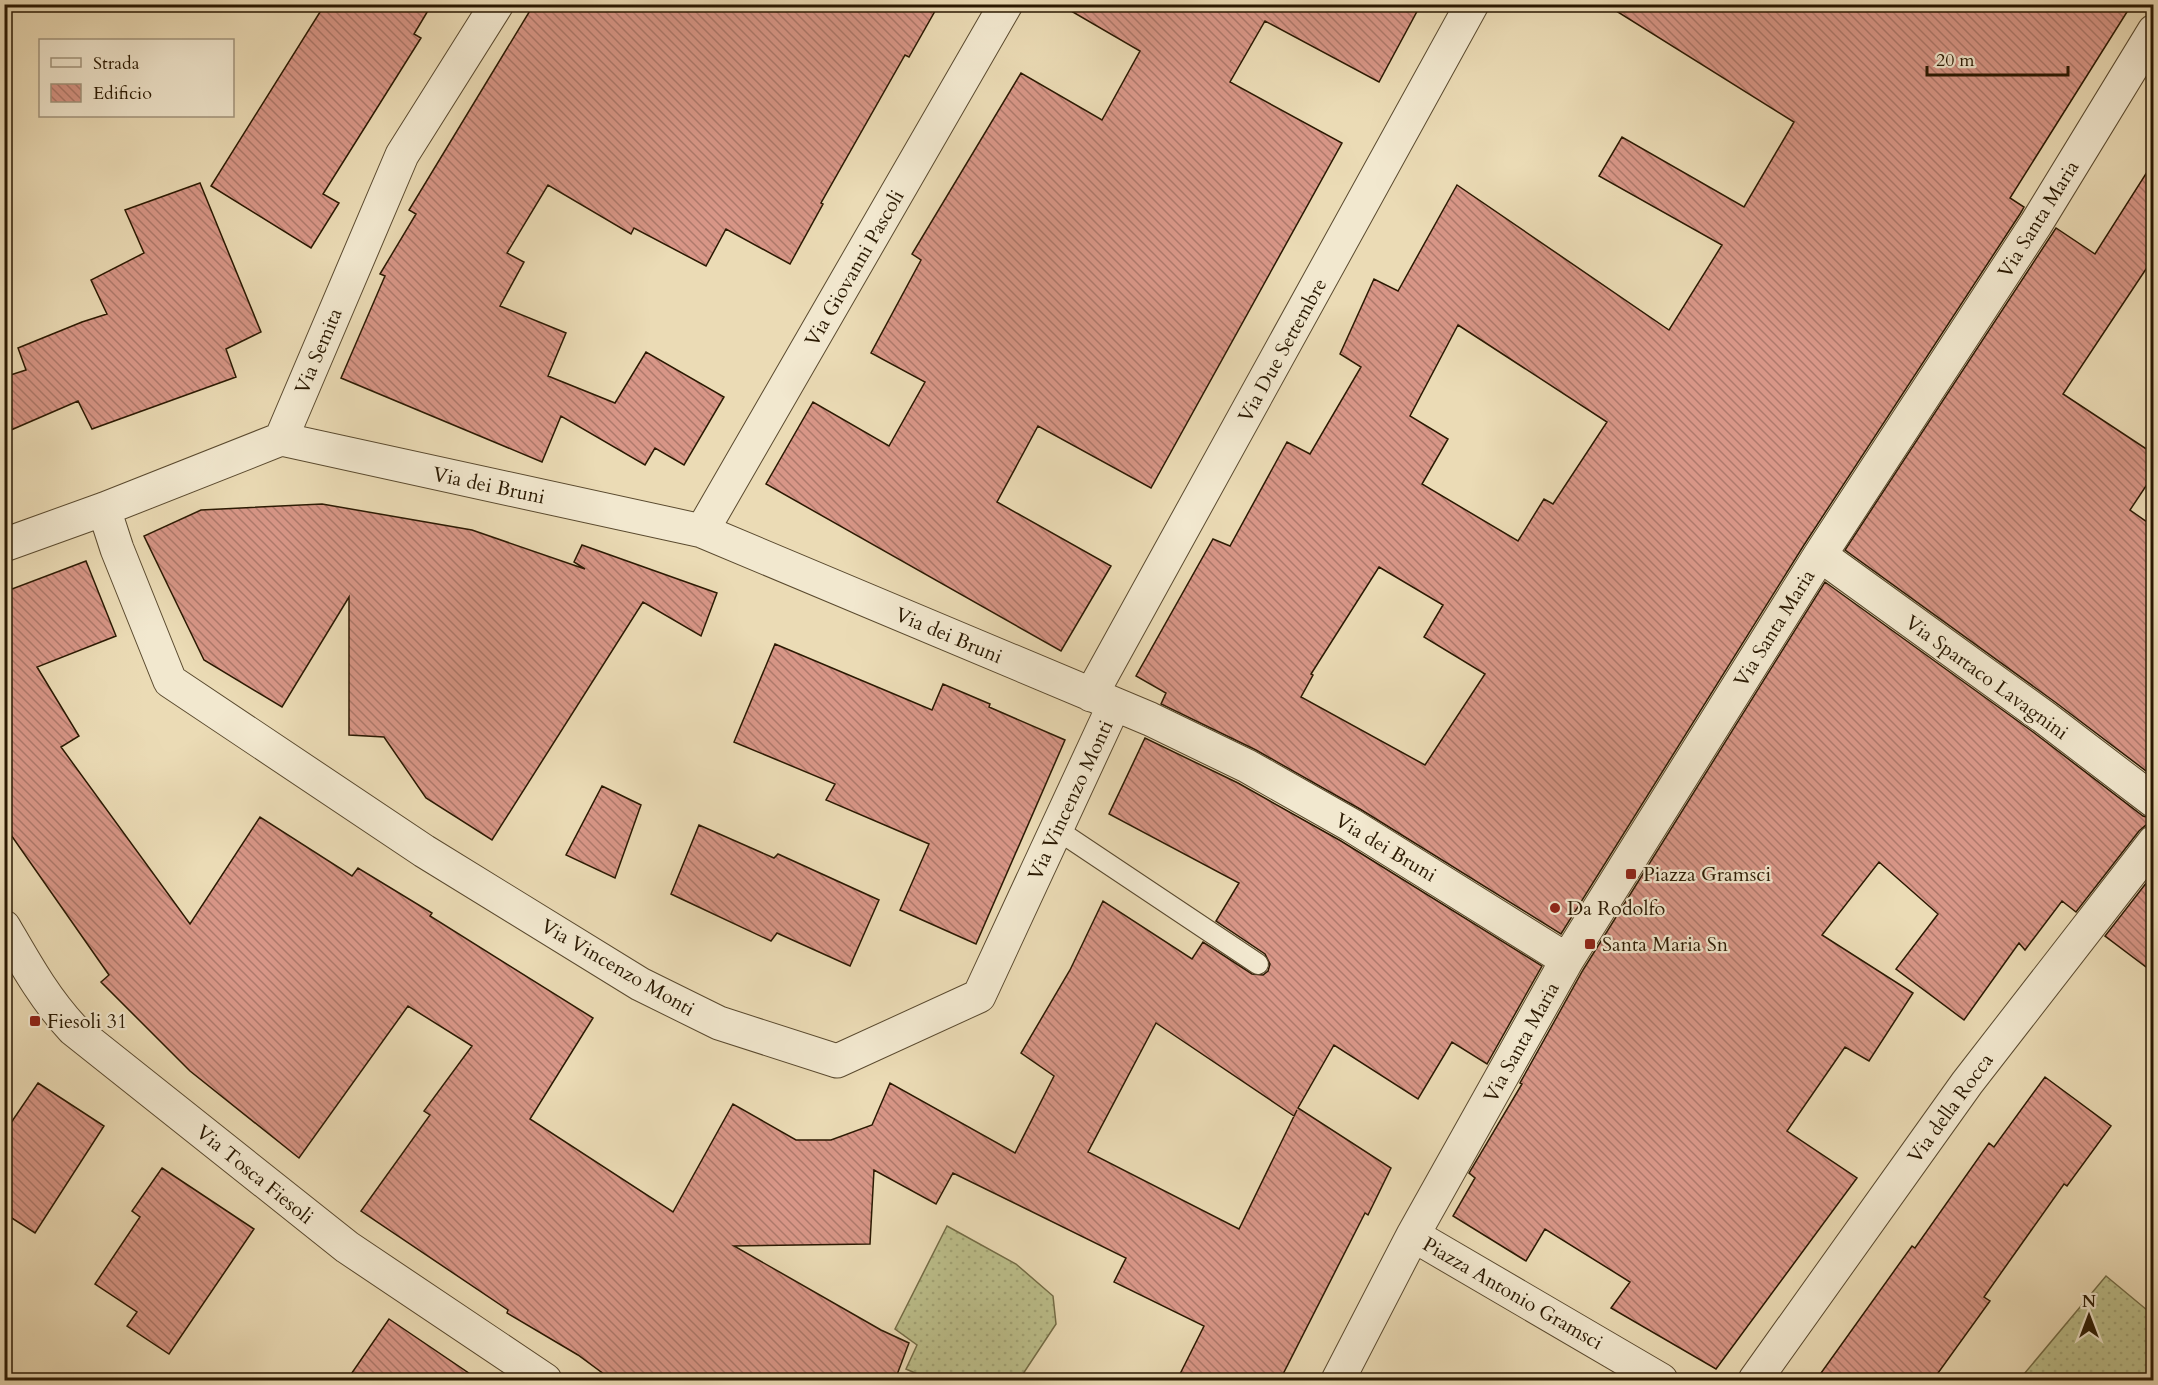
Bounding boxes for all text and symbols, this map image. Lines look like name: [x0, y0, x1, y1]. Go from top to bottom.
legend: [39, 39, 234, 117]
scale bar: [1927, 39, 2068, 77]
text: 20 m: [1936, 48, 1975, 73]
text: Strada: [93, 51, 140, 76]
text: Edificio: [93, 81, 152, 106]
street label: Via Santa Maria: [1992, 155, 2085, 283]
street label: Via Giovanni Pascoli: [799, 185, 911, 352]
street label: Via Due Settembre: [1232, 273, 1333, 427]
street label: Via Semita: [288, 304, 349, 398]
street label: Via dei Bruni: [430, 460, 548, 511]
street label: Via Santa Maria: [1728, 564, 1821, 692]
street label: Via dei Bruni: [891, 601, 1007, 670]
street label: Via Spartaco Lavagnini: [1900, 609, 2074, 746]
street label: Via Vincenzo Monti: [1022, 715, 1120, 885]
street label: Via dei Bruni: [1330, 807, 1442, 889]
place label: Piazza Gramsci: [1643, 861, 1771, 888]
marker: Piazza Gramsci: [1624, 867, 1638, 881]
place label: Da Rodolfo: [1567, 895, 1666, 922]
marker: Da Rodolfo: [1548, 901, 1562, 915]
street label: Via Vincenzo Monti: [536, 912, 700, 1023]
place label: Santa Maria Sn: [1602, 931, 1729, 958]
marker: Santa Maria Sn: [1583, 937, 1597, 951]
street label: Via Santa Maria: [1477, 977, 1566, 1107]
place label: Fiesoli 31: [47, 1008, 127, 1035]
marker: Fiesoli 31: [28, 1014, 42, 1028]
street label: Via della Rocca: [1901, 1048, 2000, 1169]
street label: Via Tosca Fiesoli: [190, 1119, 319, 1230]
street label: Piazza Antonio Gramsci: [1418, 1231, 1608, 1356]
north arrow: [2059, 1286, 2119, 1346]
text: N: [2082, 1291, 2096, 1313]

